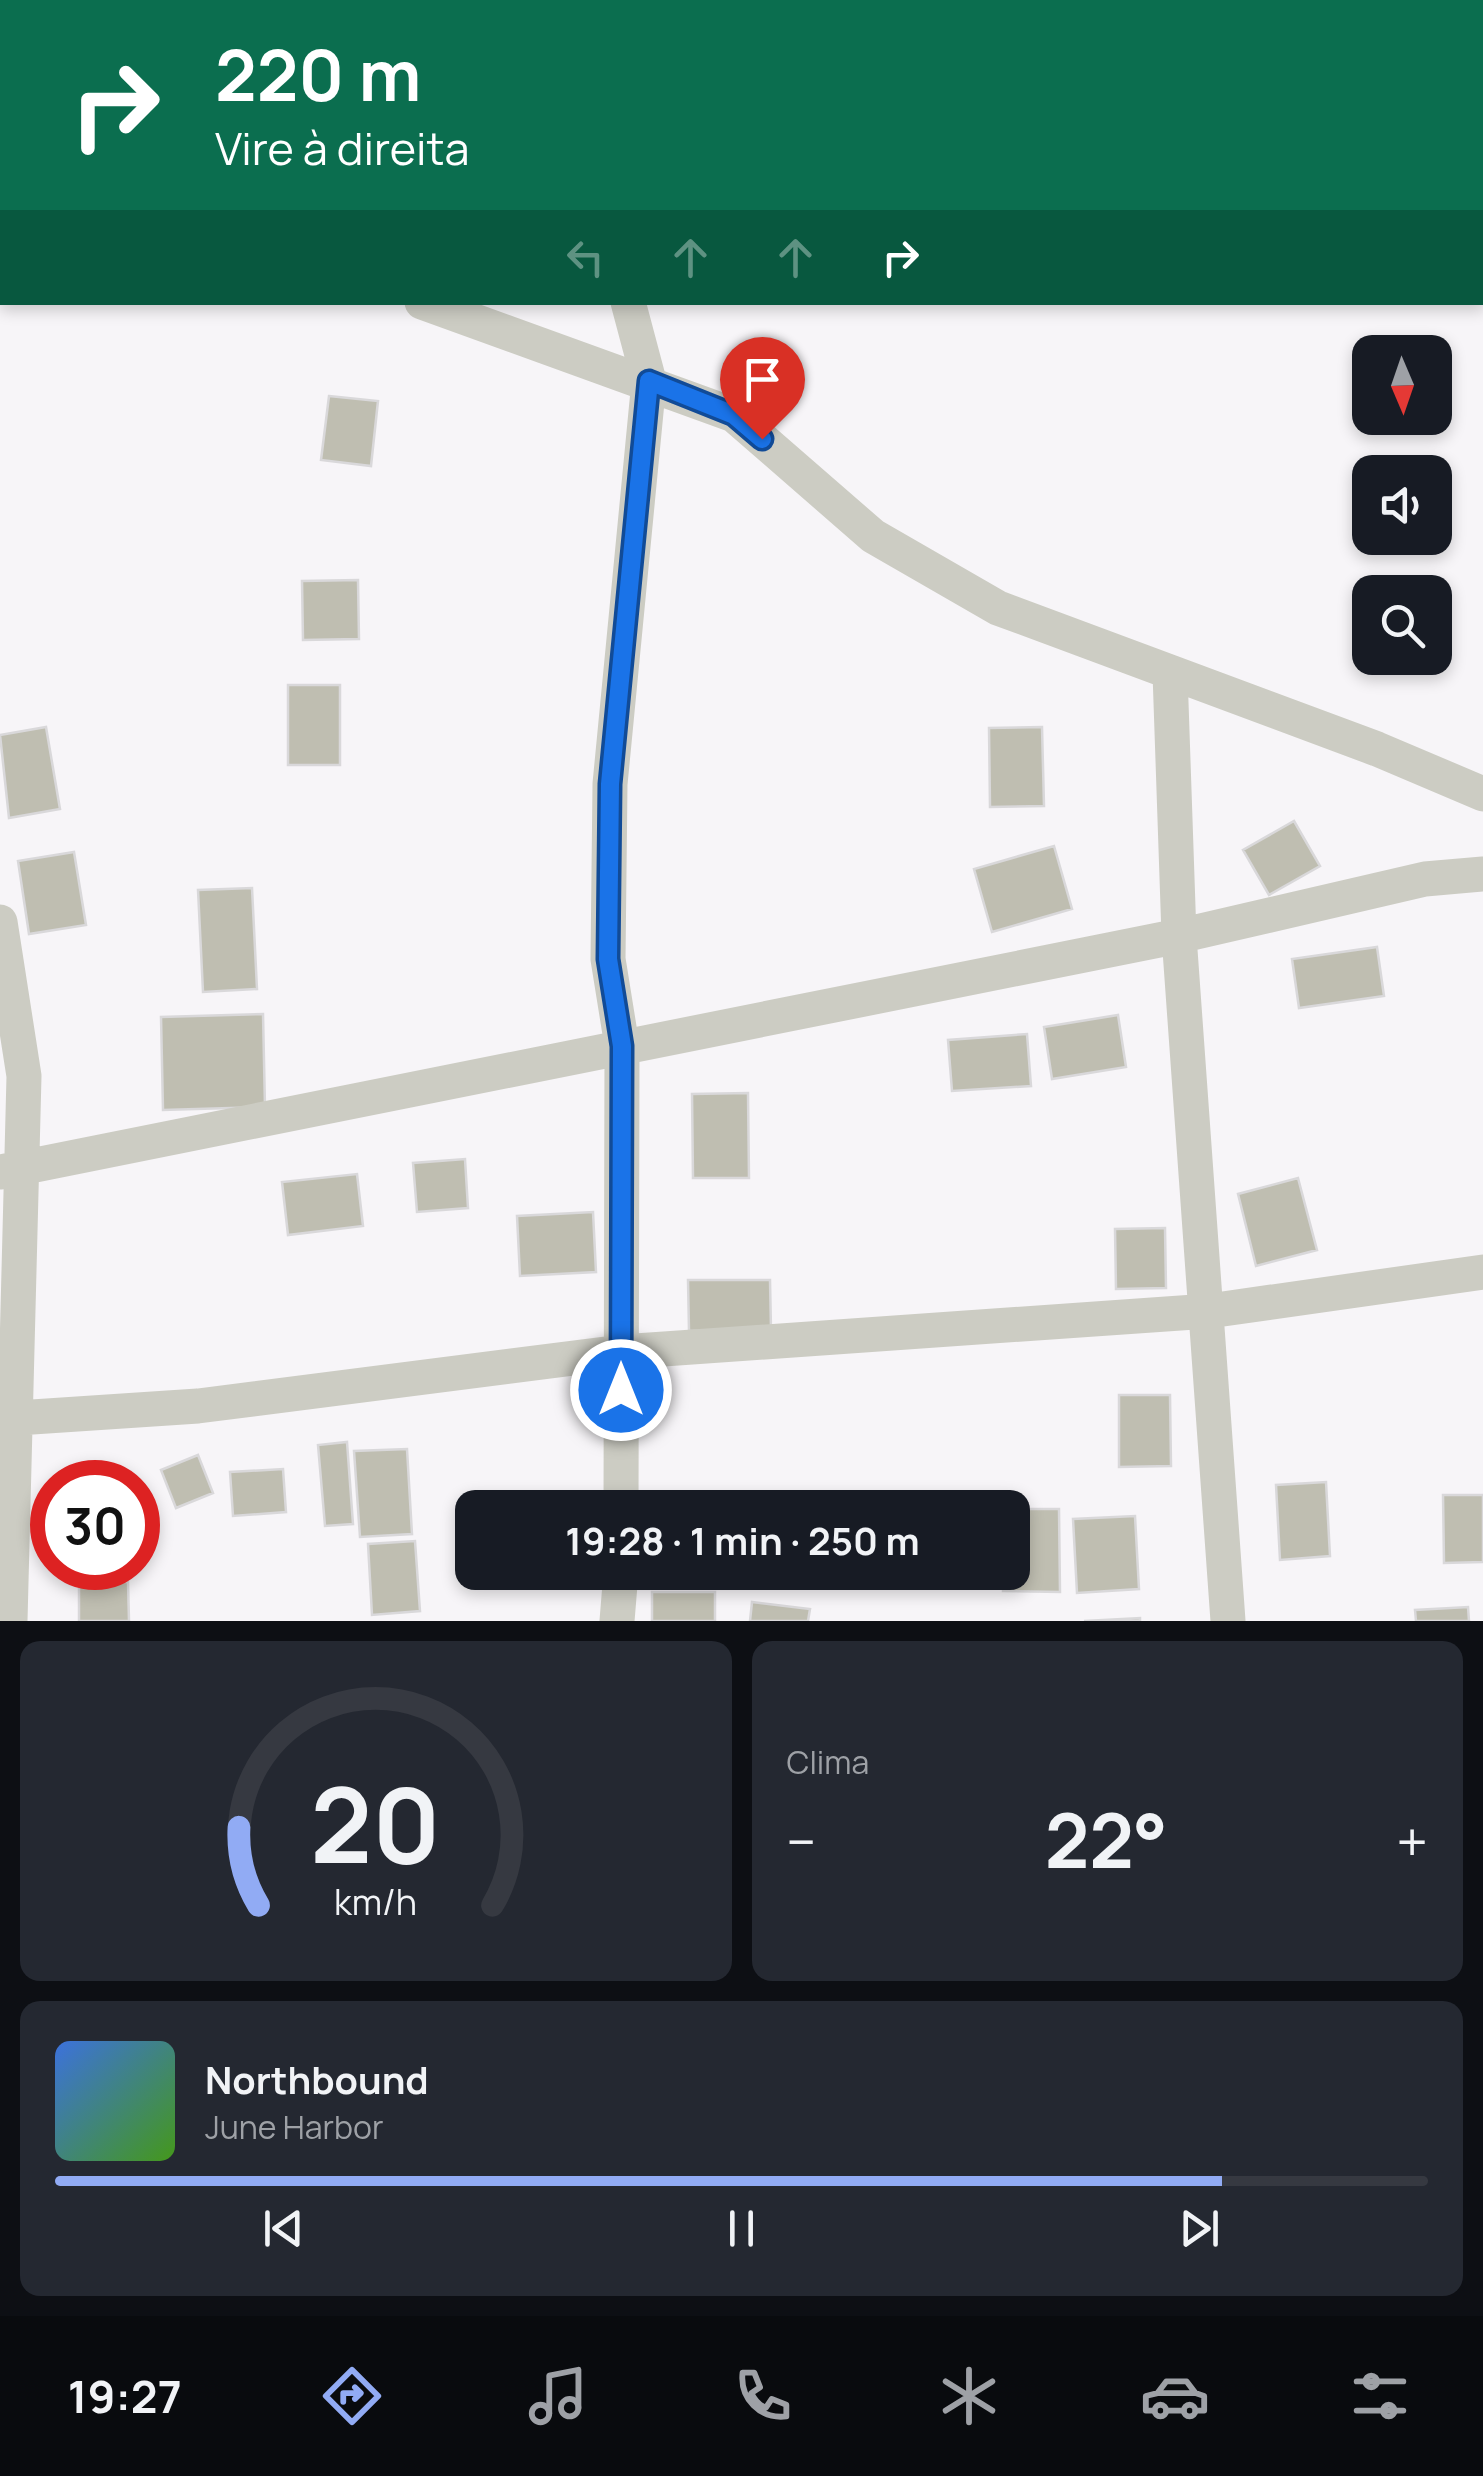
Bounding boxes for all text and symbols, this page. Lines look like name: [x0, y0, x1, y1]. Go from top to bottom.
text: 220 m: [215, 26, 421, 122]
icon: right: [50, 40, 180, 170]
text: Vire à direita: [215, 117, 470, 179]
icon: left: [558, 230, 613, 285]
icon: ahead: [663, 230, 718, 285]
icon: ahead: [768, 230, 823, 285]
icon: right: [873, 230, 928, 285]
north arrow: [1352, 335, 1452, 435]
map controls: [1352, 335, 1452, 675]
pin: [720, 337, 805, 440]
icon: arrive: [735, 352, 790, 407]
button: sound: [1352, 455, 1452, 555]
button: search: [1352, 575, 1452, 675]
position arrow: [569, 1338, 673, 1442]
speed limit sign: 30: [30, 1460, 160, 1590]
text: 19:28 · 1 min · 250 m: [565, 1514, 920, 1566]
text: Clima: [787, 1740, 869, 1784]
text: 20: [311, 1752, 441, 1894]
text: 22°: [1045, 1788, 1168, 1891]
text: −: [787, 1803, 816, 1879]
text: +: [1396, 1803, 1428, 1879]
text: km/h: [334, 1877, 417, 1926]
text: Northbound: [205, 2053, 429, 2105]
text: June Harbor: [205, 2105, 383, 2149]
icon: previous: [256, 2201, 311, 2256]
icon: pause: [714, 2201, 769, 2256]
icon: next: [1172, 2201, 1227, 2256]
icon: directions: [317, 2361, 387, 2431]
icon: music: [523, 2361, 593, 2431]
icon: phone: [728, 2361, 798, 2431]
icon: climate: [934, 2361, 1004, 2431]
icon: car: [1140, 2361, 1210, 2431]
icon: filters: [1345, 2361, 1415, 2431]
text: 19:27: [68, 2365, 182, 2427]

